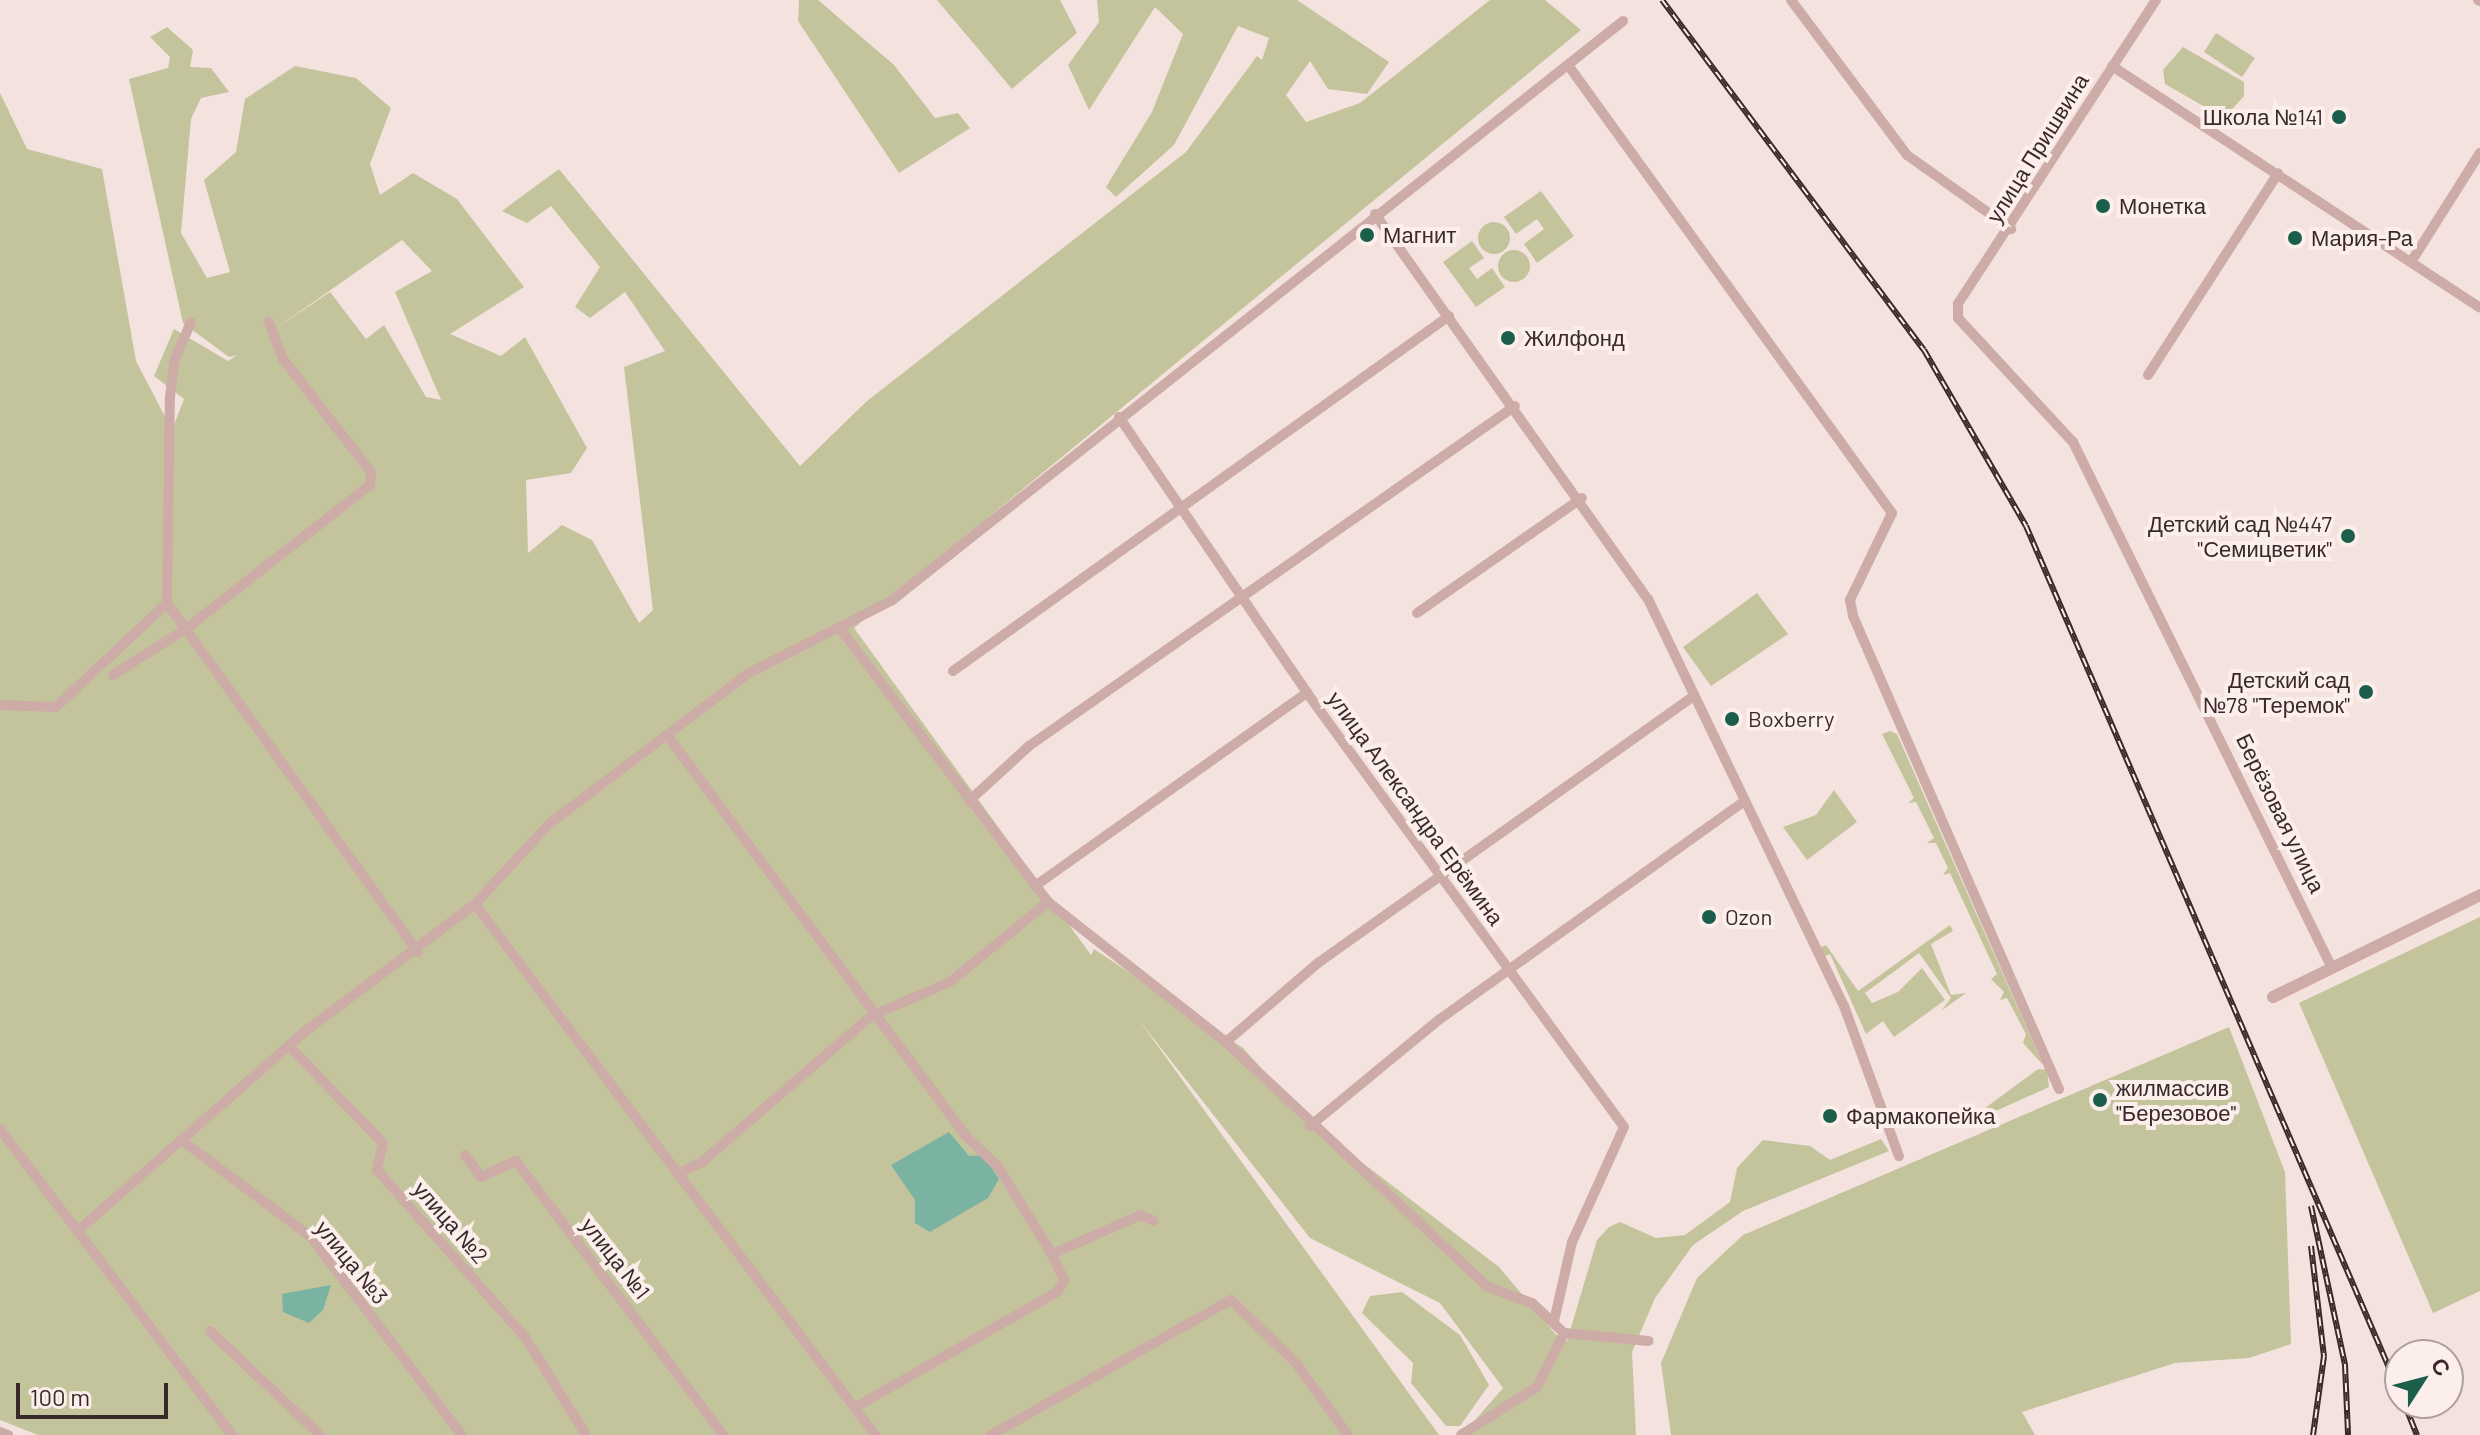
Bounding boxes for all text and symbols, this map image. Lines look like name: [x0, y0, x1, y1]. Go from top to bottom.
street label: улица Пришвина: [1980, 68, 2094, 228]
place label: Школа №141: [2203, 104, 2323, 130]
marker: Школа №141: [2330, 108, 2348, 126]
place label: Монетка: [2119, 193, 2206, 219]
marker: Монетка: [2094, 197, 2112, 215]
place label: Магнит: [1383, 222, 1456, 248]
place label: Мария-Ра: [2311, 225, 2413, 251]
marker: Магнит: [1358, 226, 1376, 244]
marker: Мария-Ра: [2286, 229, 2304, 247]
place label: Жилфонд: [1524, 325, 1625, 351]
marker: Жилфонд: [1499, 329, 1517, 347]
place label: Детский сад №447 "Семицветик": [2148, 510, 2332, 562]
marker: Детский сад №447 "Семицветик": [2339, 527, 2357, 545]
place label: Детский сад №78 "Теремок": [2203, 666, 2350, 718]
marker: Детский сад №78 "Теремок": [2357, 683, 2375, 701]
street label: улица Александра Ерёмина: [1322, 686, 1510, 930]
place label: Boxberry: [1748, 706, 1834, 732]
marker: Boxberry: [1723, 710, 1741, 728]
street label: Берёзовая улица: [2231, 729, 2331, 897]
place label: Ozon: [1725, 904, 1772, 930]
marker: Ozon: [1700, 908, 1718, 926]
place label: жилмассив "Березовое": [2116, 1074, 2236, 1126]
marker: жилмассив "Березовое": [2091, 1091, 2109, 1109]
place label: Фармакопейка: [1846, 1103, 1995, 1129]
marker: Фармакопейка: [1821, 1107, 1839, 1125]
street label: улица №2: [408, 1176, 494, 1268]
street label: улица №1: [576, 1212, 656, 1304]
street label: улица №3: [310, 1215, 394, 1309]
north arrow: [2384, 1339, 2464, 1419]
text: С: [2427, 1352, 2457, 1380]
scale bar: [20, 1367, 172, 1417]
text: 100 m: [30, 1382, 90, 1411]

